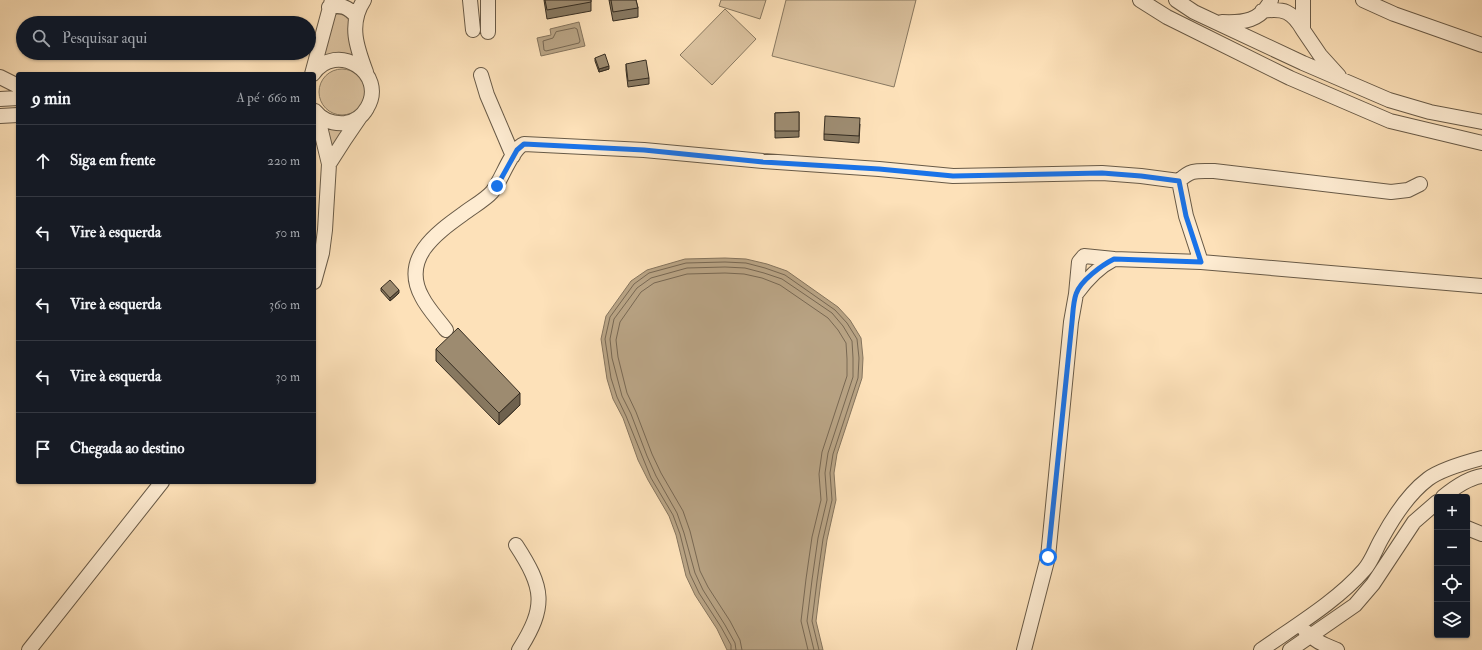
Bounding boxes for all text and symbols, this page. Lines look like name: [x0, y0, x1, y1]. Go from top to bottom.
search box: [16, 16, 316, 60]
icon: search: [30, 27, 52, 49]
text: Pesquisar aqui: [62, 29, 147, 48]
text: 9 min: [32, 88, 71, 109]
text: A pé · 660 m: [236, 90, 300, 106]
icon: ahead: [32, 150, 54, 172]
text: Siga em frente: [70, 151, 156, 170]
text: 220 m: [267, 153, 300, 169]
route end: [488, 177, 506, 195]
icon: left: [32, 222, 54, 244]
text: Vire à esquerda: [70, 223, 161, 242]
text: 50 m: [275, 225, 300, 241]
icon: left: [32, 294, 54, 316]
text: Vire à esquerda: [70, 295, 161, 314]
text: 360 m: [269, 297, 300, 313]
icon: left: [32, 366, 54, 388]
text: Vire à esquerda: [70, 367, 161, 386]
text: 30 m: [276, 369, 300, 385]
icon: arrive: [32, 438, 54, 460]
text: Chegada ao destino: [70, 439, 185, 458]
map controls: [1434, 494, 1470, 638]
button: +: [1434, 494, 1470, 530]
button: −: [1434, 530, 1470, 566]
route start: [1039, 548, 1057, 566]
button: locate: [1434, 566, 1470, 602]
button: layers: [1434, 602, 1470, 638]

